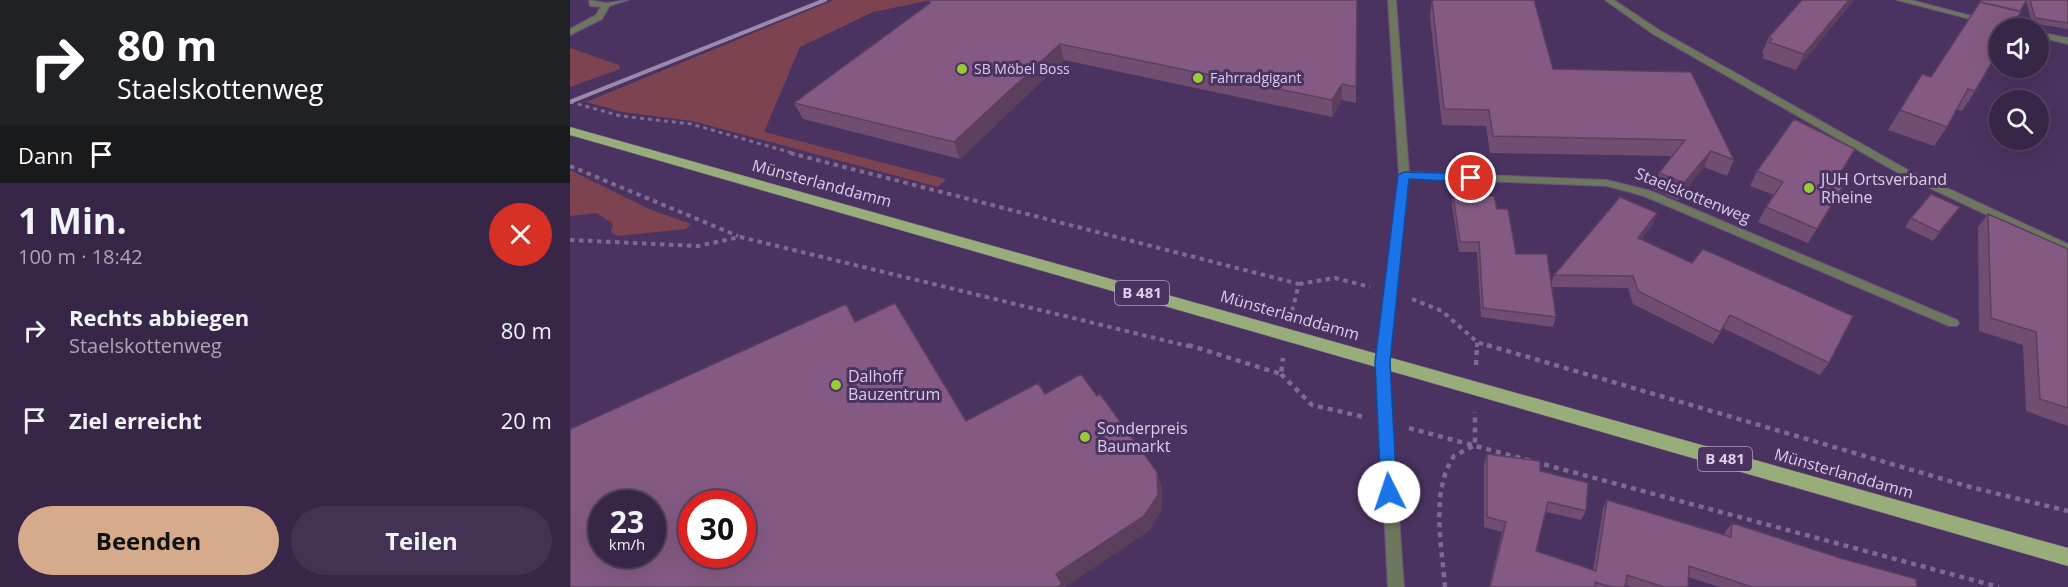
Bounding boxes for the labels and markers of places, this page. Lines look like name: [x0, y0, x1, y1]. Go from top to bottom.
place label: SB Möbel Boss: [974, 59, 1070, 78]
marker: SB Möbel Boss: [955, 62, 969, 76]
place label: Fahrradgigant: [1210, 68, 1301, 87]
marker: Fahrradgigant: [1191, 71, 1205, 85]
pin: [1445, 152, 1496, 203]
place label: JUH Ortsverband Rheine: [1819, 168, 1947, 208]
marker: JUH Ortsverband Rheine: [1802, 181, 1816, 195]
place label: Dalhoff Bauzentrum: [848, 365, 940, 405]
marker: Dalhoff Bauzentrum: [829, 378, 843, 392]
place label: Sonderpreis Baumarkt: [1097, 417, 1188, 457]
marker: Sonderpreis Baumarkt: [1078, 430, 1092, 444]

